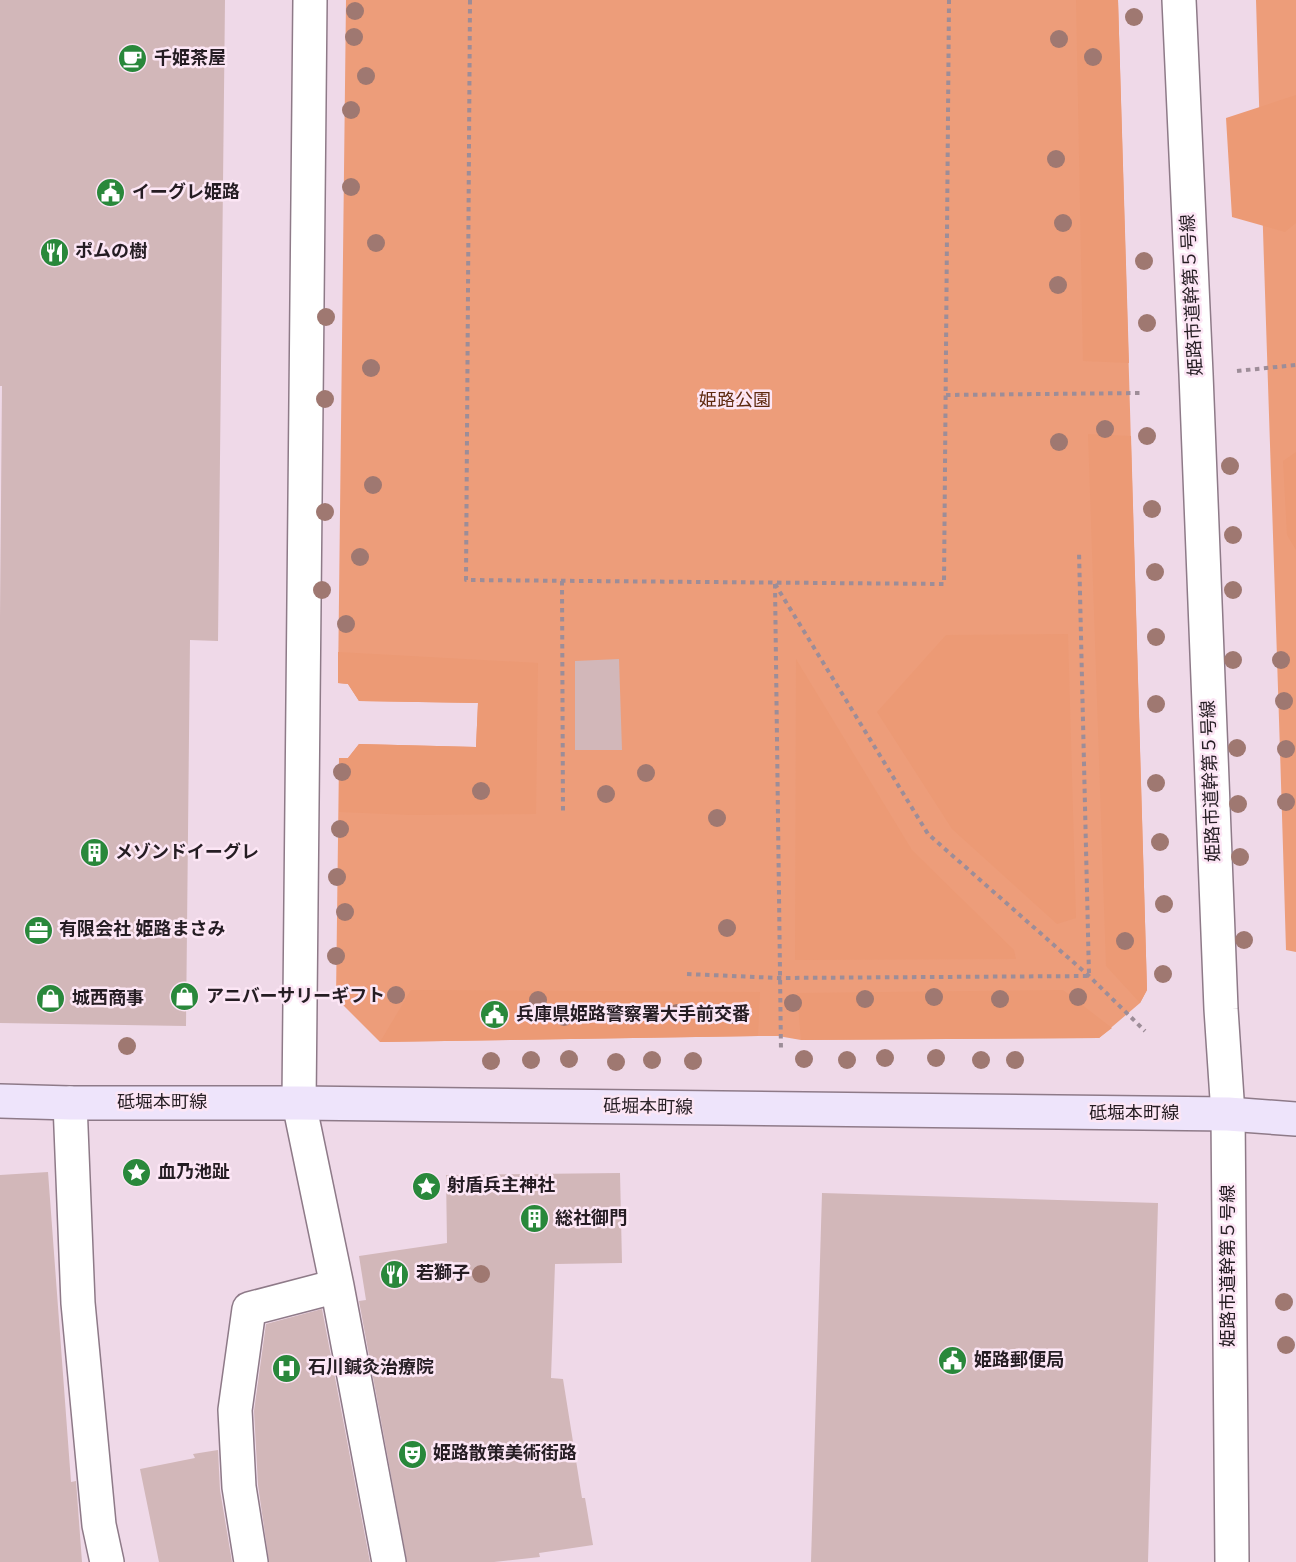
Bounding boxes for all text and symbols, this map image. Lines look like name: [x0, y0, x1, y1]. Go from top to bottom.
cafe icon: 千姫茶屋: [117, 43, 149, 75]
place label: 千姫茶屋: [154, 48, 226, 71]
public building icon: イーグレ姫路: [95, 177, 127, 209]
place label: イーグレ姫路: [132, 182, 240, 205]
street label: 姫路市道幹第５号線: [1177, 214, 1209, 376]
restaurant icon: ポムの樹: [38, 236, 70, 268]
place label: ポムの樹: [75, 241, 147, 264]
park label: 姫路公園: [699, 390, 771, 413]
street label: 姫路市道幹第５号線: [1198, 700, 1226, 862]
building icon: メゾンドイーグレ: [78, 837, 110, 869]
place label: メゾンドイーグレ: [115, 842, 259, 865]
office icon: 有限会社 姫路まさみ: [22, 914, 54, 946]
place label: 有限会社 姫路まさみ: [59, 919, 226, 942]
shop icon: アニバーサリーギフト: [169, 981, 201, 1013]
shop icon: 城西商事: [35, 983, 67, 1015]
place label: アニバーサリーギフト: [206, 986, 385, 1009]
place label: 城西商事: [72, 988, 144, 1011]
public building icon: 兵庫県姫路警察署大手前交番: [479, 999, 511, 1031]
place label: 兵庫県姫路警察署大手前交番: [516, 1004, 750, 1027]
street label: 砥堀本町線: [117, 1092, 207, 1115]
street label: 砥堀本町線: [603, 1096, 693, 1120]
street label: 砥堀本町線: [1089, 1103, 1179, 1126]
place icon: 血乃池趾: [121, 1157, 153, 1189]
place label: 血乃池趾: [158, 1162, 230, 1185]
place icon: 射盾兵主神社: [410, 1170, 442, 1202]
place label: 射盾兵主神社: [447, 1175, 555, 1198]
street label: 姫路市道幹第５号線: [1218, 1185, 1241, 1347]
building icon: 総社御門: [518, 1203, 550, 1235]
place label: 総社御門: [555, 1208, 627, 1231]
restaurant icon: 若獅子: [379, 1258, 411, 1290]
place label: 若獅子: [416, 1263, 470, 1286]
public building icon: 姫路郵便局: [937, 1345, 969, 1377]
place label: 姫路郵便局: [974, 1350, 1064, 1373]
hospital icon: 石川鍼灸治療院: [271, 1352, 303, 1384]
place label: 石川鍼灸治療院: [308, 1357, 434, 1380]
theatre icon: 姫路散策美術街路: [396, 1438, 428, 1470]
place label: 姫路散策美術街路: [433, 1443, 577, 1466]

